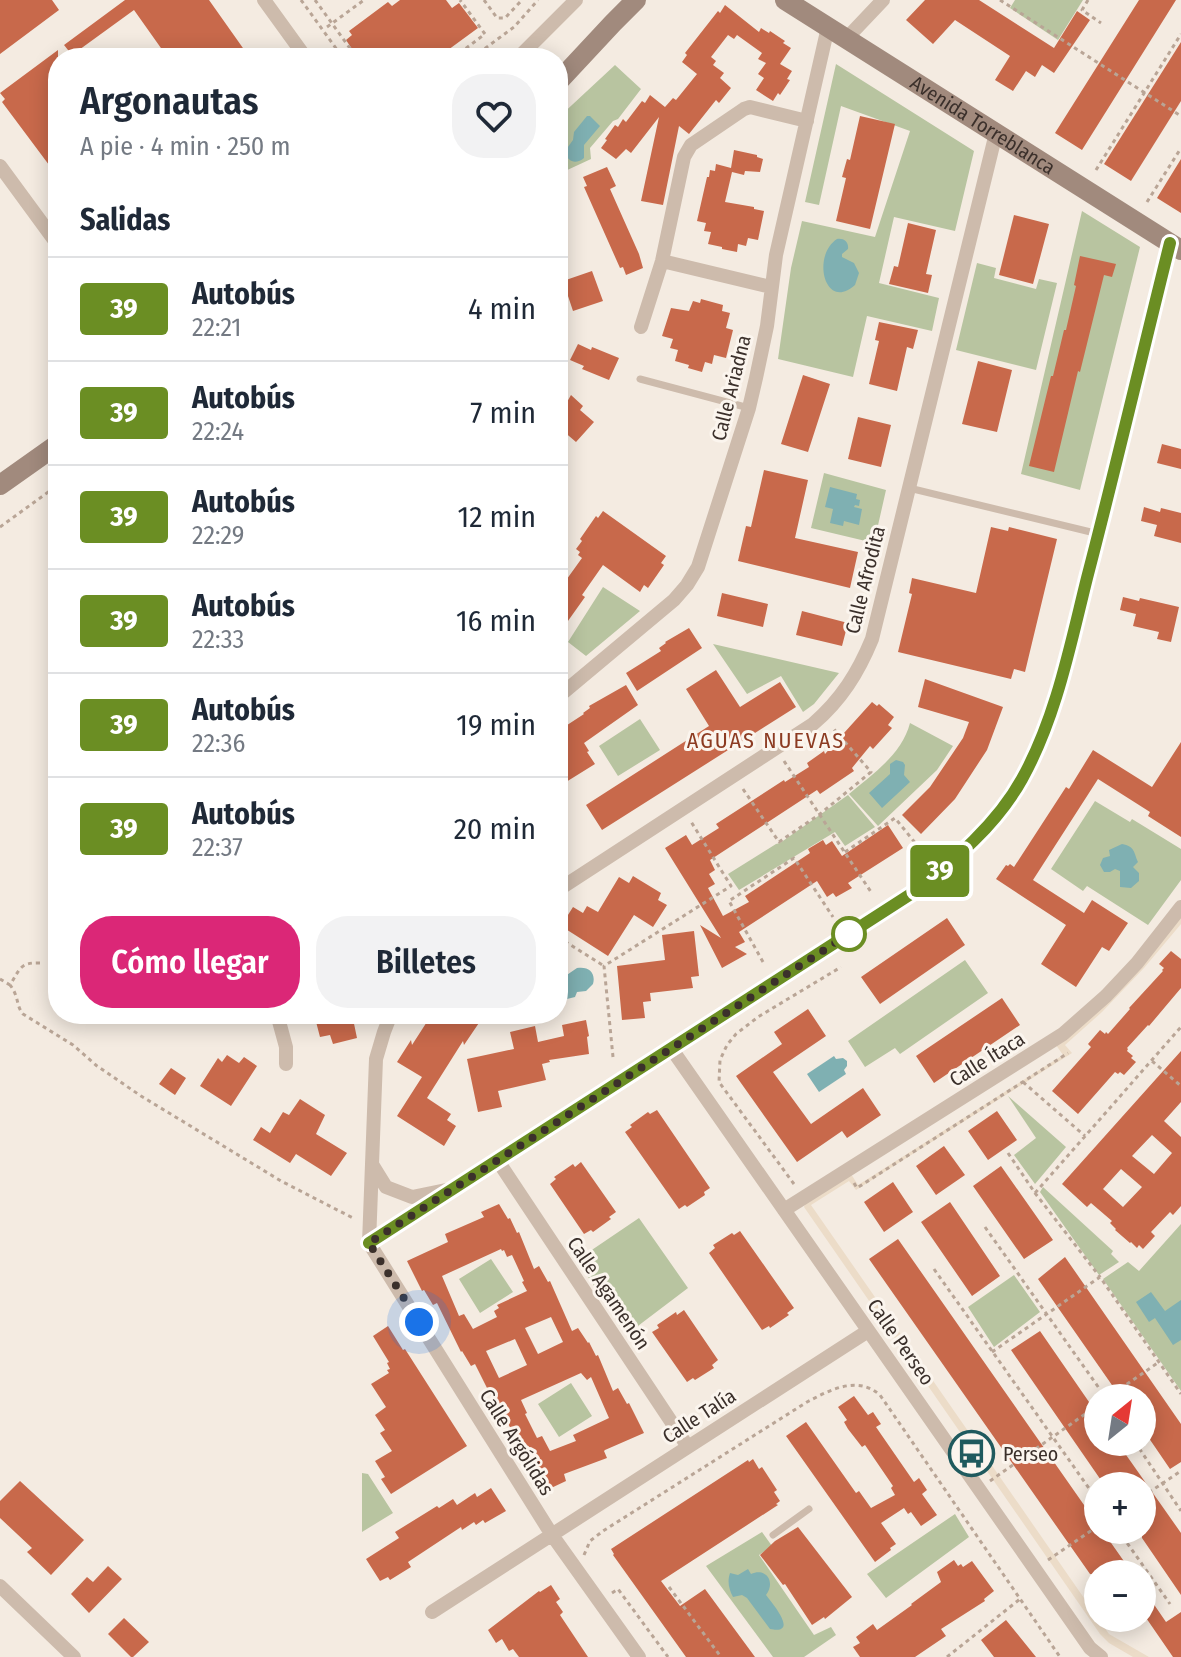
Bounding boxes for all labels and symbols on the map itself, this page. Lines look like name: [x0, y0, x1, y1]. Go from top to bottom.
street label: Avenida Torreblanca: [906, 70, 1060, 179]
street label: Calle Ariadna: [706, 333, 756, 443]
street label: Calle Afrodita: [840, 524, 890, 636]
district label: AGUAS NUEVAS: [687, 727, 845, 754]
line badge: 39: [904, 845, 976, 897]
unlabelled marker: [832, 917, 866, 951]
street label: Calle Ítaca: [945, 1027, 1029, 1091]
street label: Calle Agamenón: [562, 1232, 656, 1354]
street label: Calle Perseo: [862, 1294, 940, 1390]
your location: [399, 1302, 439, 1342]
street label: Calle Talía: [658, 1383, 740, 1449]
street label: Calle Argólidas: [475, 1384, 559, 1500]
north arrow: [1084, 1384, 1156, 1456]
bus stop icon: Perseo: [948, 1430, 996, 1478]
place label: Perseo: [1003, 1442, 1058, 1466]

